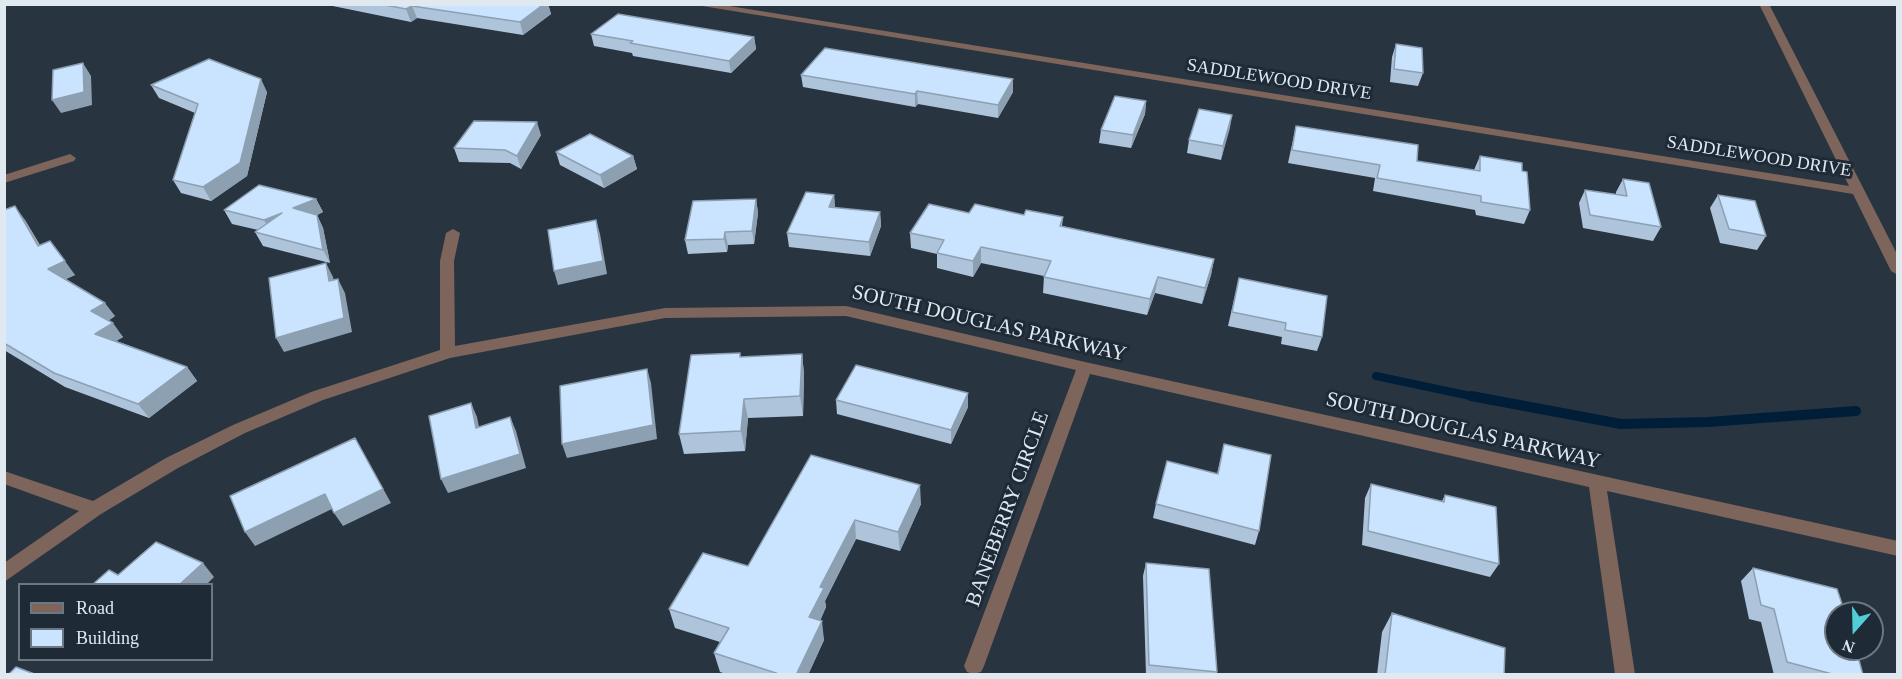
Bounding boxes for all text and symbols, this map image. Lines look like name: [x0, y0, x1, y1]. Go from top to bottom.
street label: SADDLEWOOD DRIVE: [1185, 55, 1373, 105]
street label: SADDLEWOOD DRIVE: [1665, 132, 1853, 182]
street label: SOUTH DOUGLAS PARKWAY: [849, 280, 1129, 368]
street label: SOUTH DOUGLAS PARKWAY: [1323, 387, 1603, 475]
street label: BANEBERRY CIRCLE: [961, 408, 1055, 610]
legend: [18, 583, 213, 661]
text: Road: [76, 598, 114, 618]
north arrow: [1824, 601, 1884, 661]
text: Building: [76, 628, 139, 648]
text: N: [1840, 637, 1857, 656]

